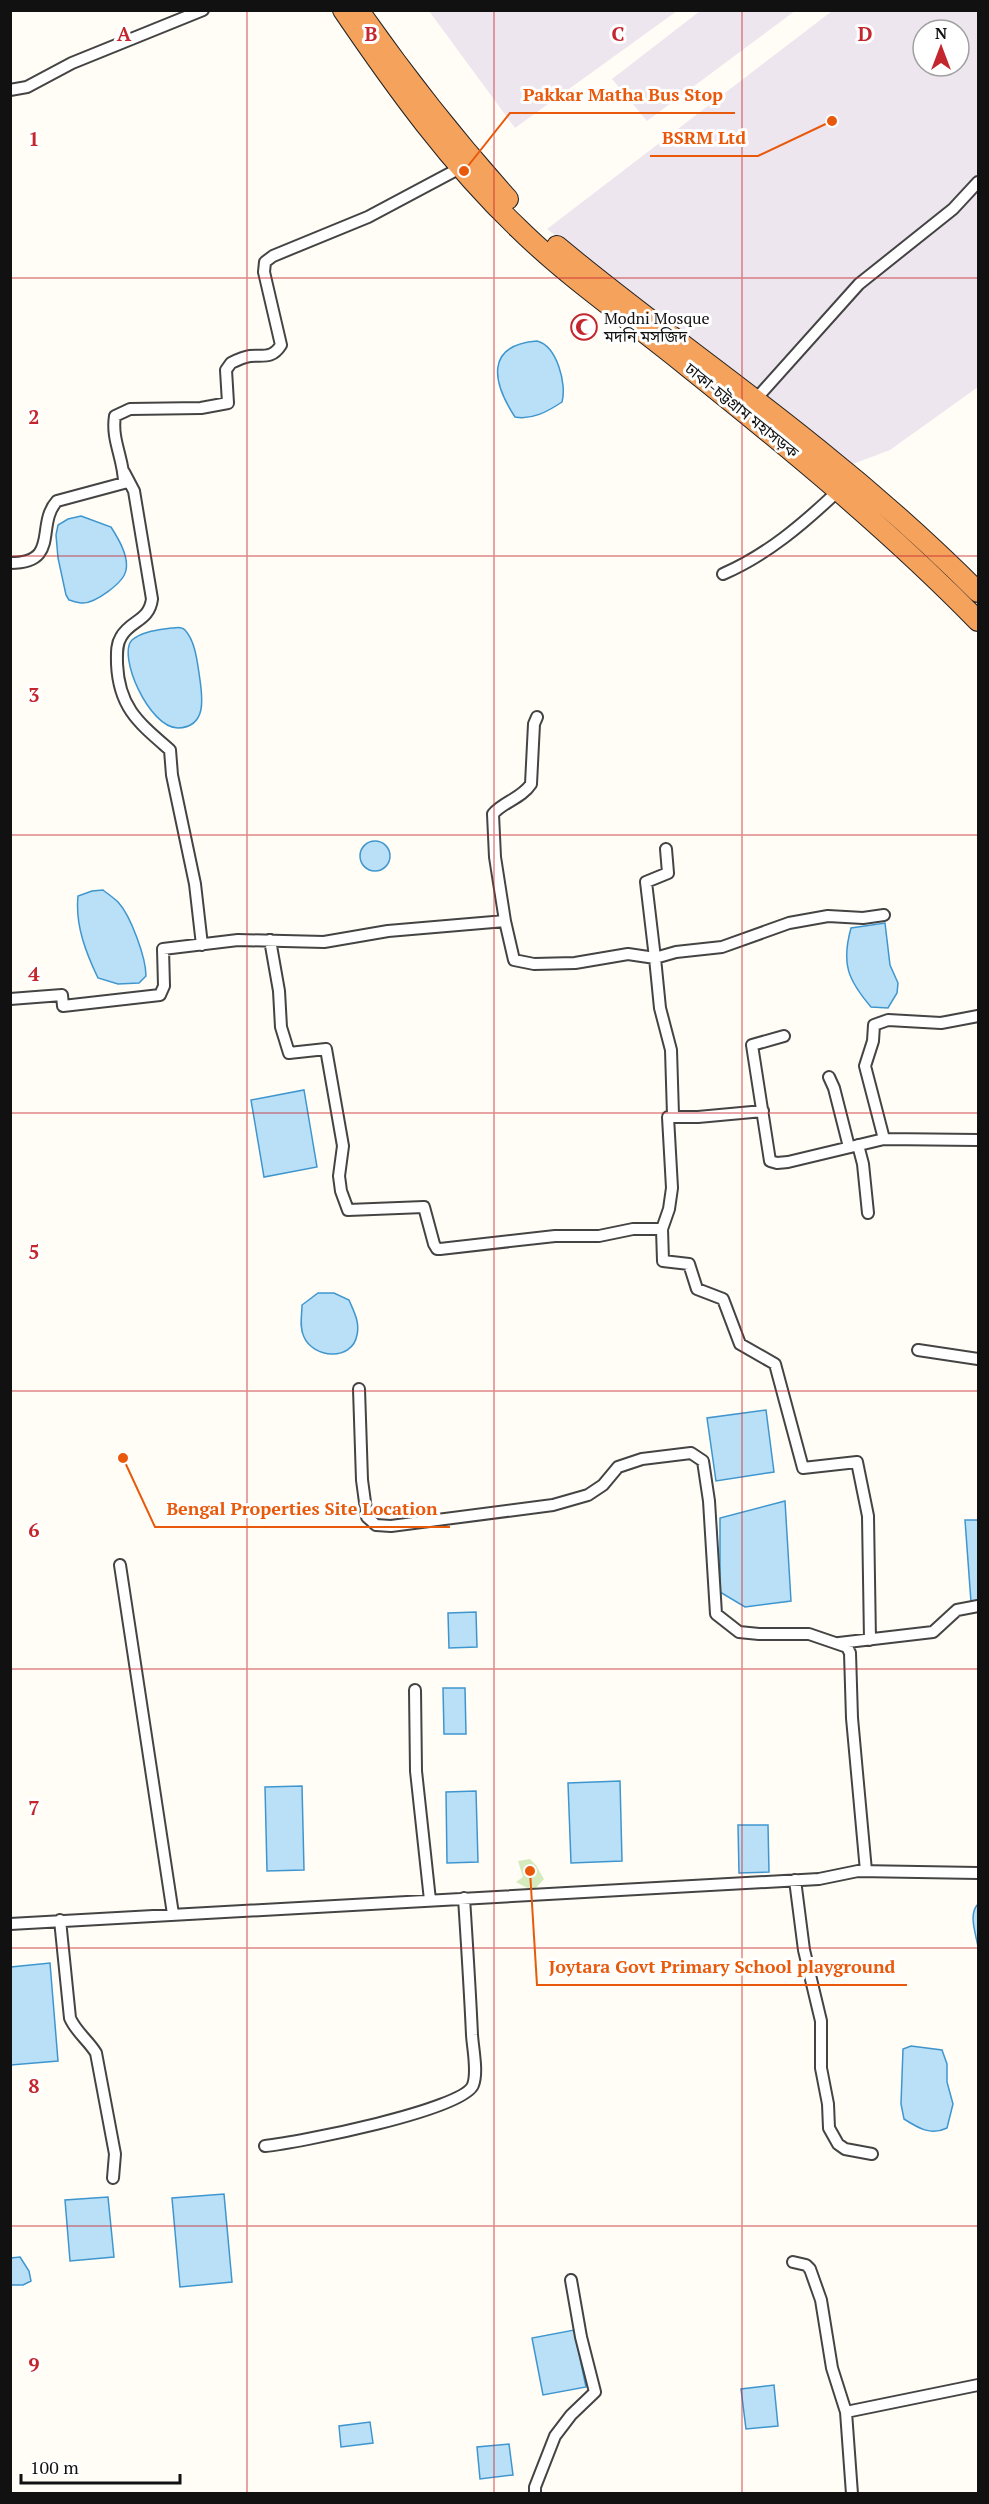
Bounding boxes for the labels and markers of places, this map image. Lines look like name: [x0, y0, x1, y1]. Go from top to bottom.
callout: Pakkar Matha Bus Stop: [510, 77, 735, 113]
callout: BSRM Ltd: [650, 120, 758, 156]
place label: Modni Mosque মদনি মসজিদ: [603, 307, 709, 347]
mosque icon: Modni Mosque মদনি মসজিদ: [569, 312, 599, 342]
callout: Bengal Properties Site Location: [155, 1491, 450, 1527]
callout: Joytara Govt Primary School playground: [537, 1949, 907, 1985]

